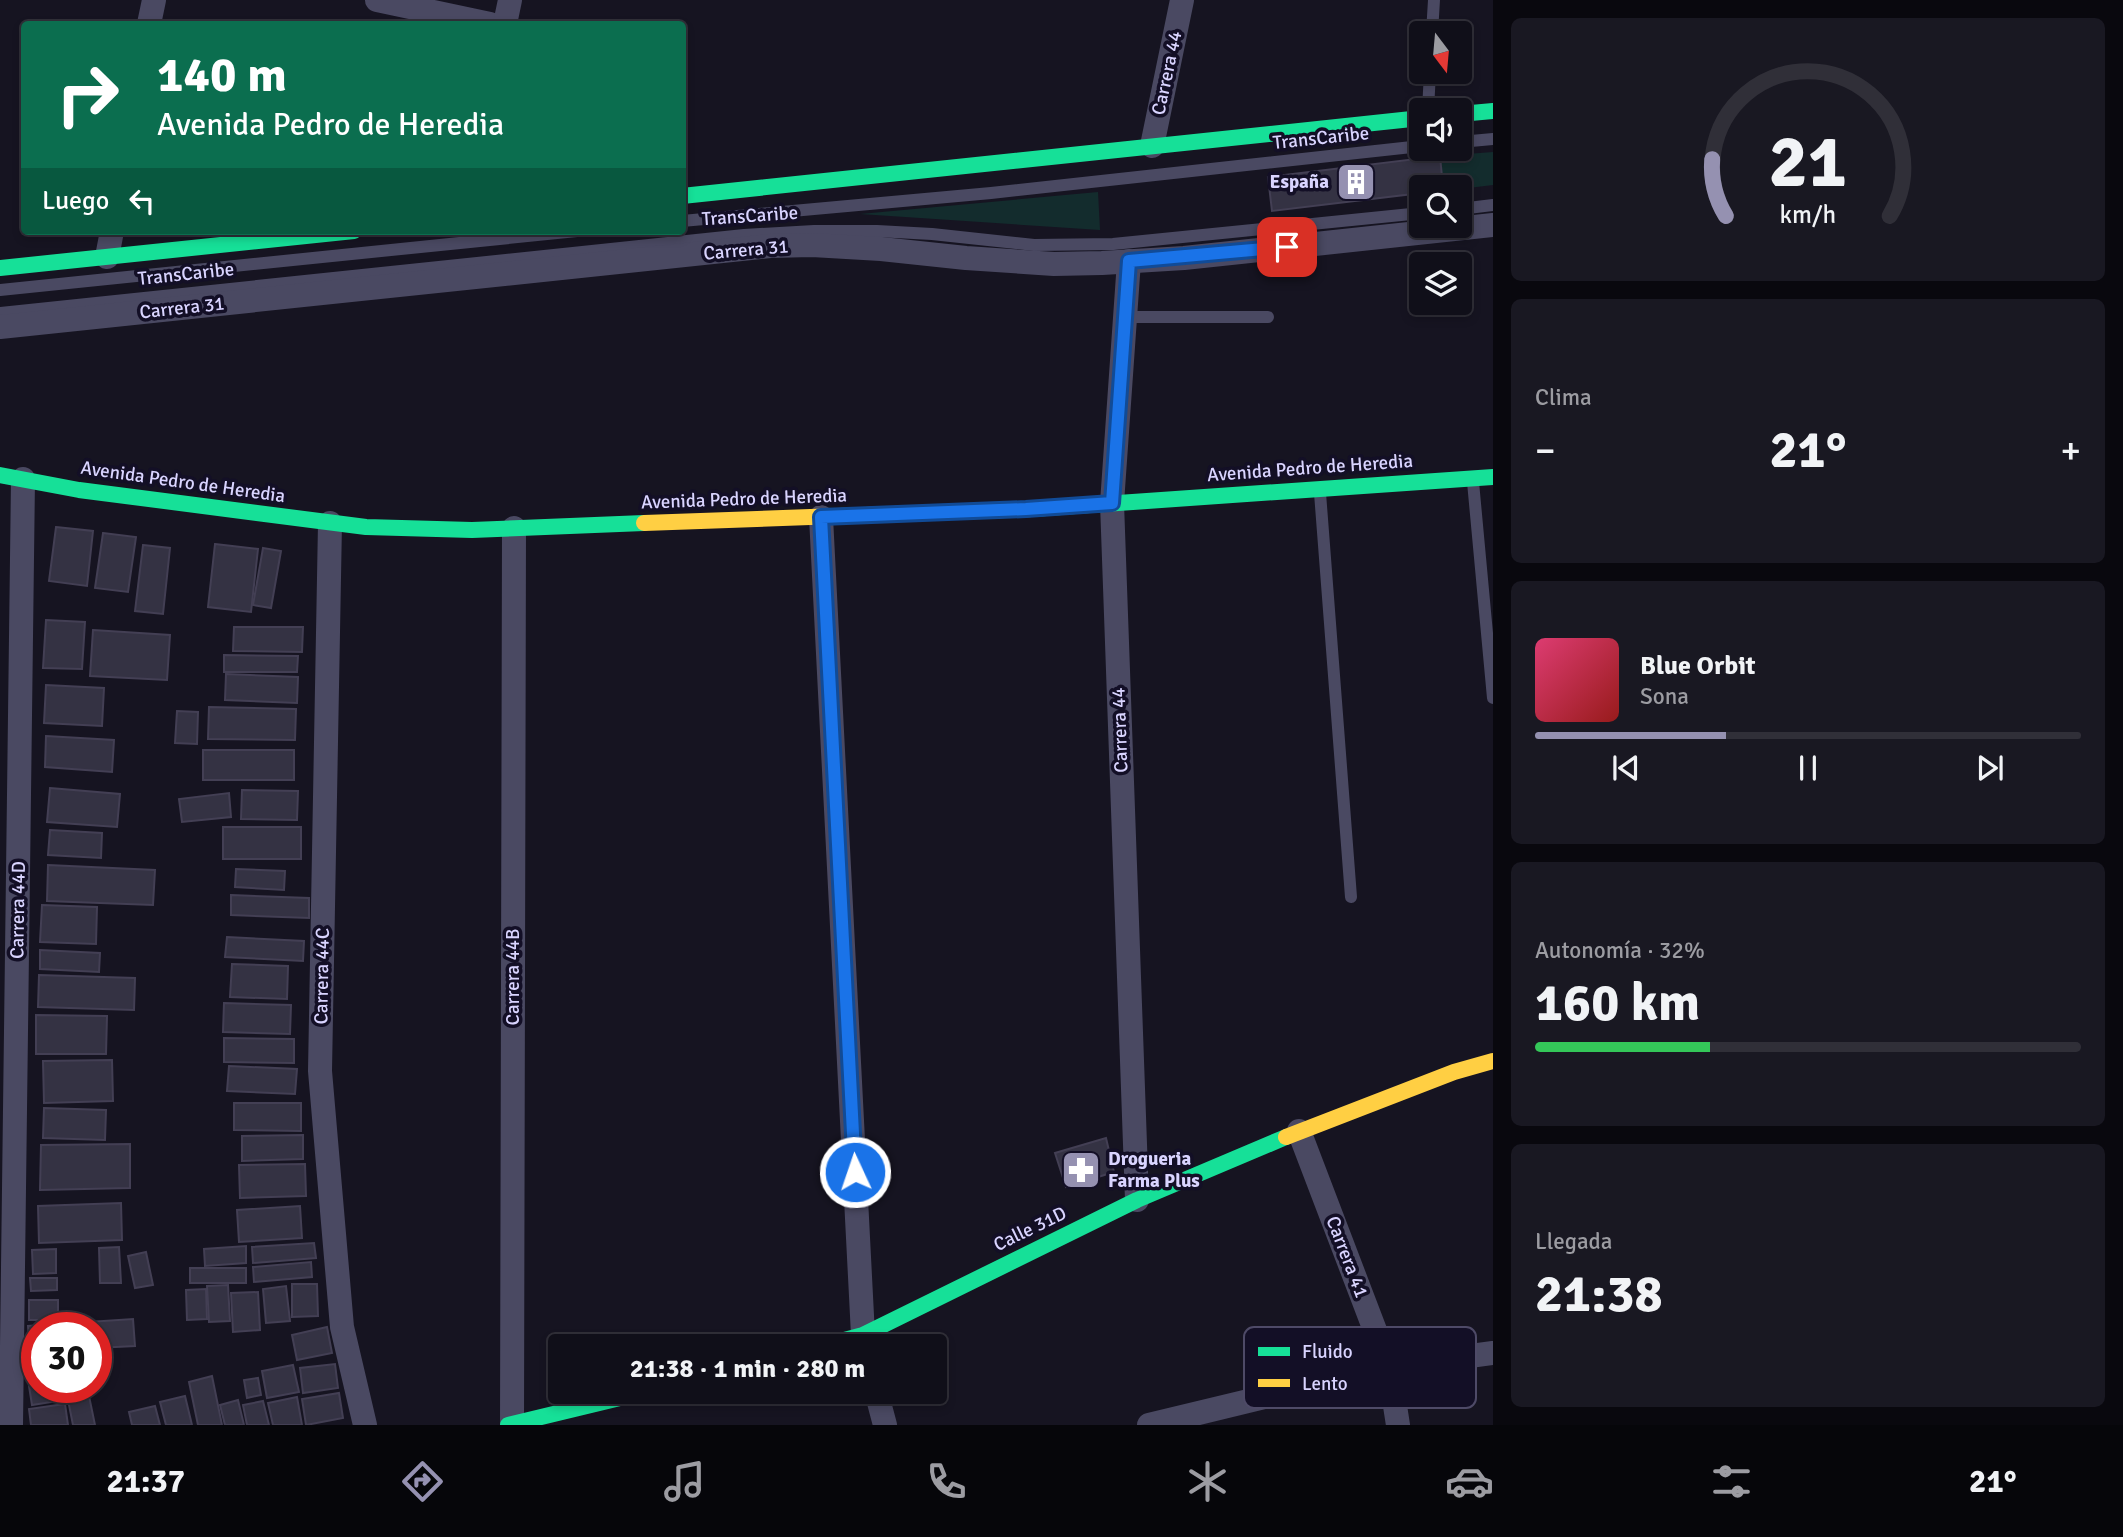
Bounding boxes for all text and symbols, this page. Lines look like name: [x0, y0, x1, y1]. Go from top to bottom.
north arrow: [1409, 21, 1472, 84]
map controls: [1409, 21, 1472, 315]
street label: Carrera 44: [1146, 29, 1188, 117]
text: 140 m: [157, 45, 287, 105]
icon: right: [42, 49, 133, 140]
button: sound: [1409, 98, 1472, 161]
text: Avenida Pedro de Heredia: [157, 105, 504, 144]
text: 21: [1769, 118, 1847, 207]
street label: TransCaribe: [1272, 121, 1370, 155]
building icon: España: [1335, 161, 1377, 203]
place label: España: [1270, 170, 1329, 194]
button: search: [1409, 175, 1472, 238]
icon: left: [123, 182, 161, 220]
text: Luego: [42, 185, 109, 217]
text: km/h: [1780, 199, 1836, 230]
street label: TransCaribe: [701, 201, 799, 231]
pin: [1257, 217, 1317, 277]
icon: arrive: [1268, 228, 1306, 266]
street label: Carrera 31: [702, 234, 790, 266]
button: layers: [1409, 252, 1472, 315]
street label: TransCaribe: [137, 257, 235, 291]
street label: Carrera 31: [138, 292, 226, 324]
text: Clima: [1535, 383, 1592, 412]
text: 21°: [1770, 418, 1846, 482]
text: −: [1535, 427, 1556, 474]
text: +: [2060, 427, 2081, 474]
street label: Avenida Pedro de Heredia: [1206, 449, 1414, 487]
street label: Avenida Pedro de Heredia: [79, 456, 287, 508]
street label: Avenida Pedro de Heredia: [641, 483, 847, 515]
text: Blue Orbit: [1640, 650, 1756, 682]
text: Sona: [1640, 682, 1689, 711]
street label: Carrera 44: [1107, 687, 1133, 773]
icon: previous: [1607, 749, 1645, 787]
icon: pause: [1789, 749, 1827, 787]
icon: next: [1971, 749, 2009, 787]
street label: Carrera 44D: [5, 861, 31, 959]
street label: Carrera 44C: [309, 927, 335, 1025]
street label: Carrera 44B: [501, 929, 525, 1025]
text: Autonomía · 32%: [1535, 936, 1705, 965]
text: 160 km: [1535, 971, 1700, 1035]
position arrow: [818, 1135, 892, 1209]
place label: Drogueria Farma Plus: [1108, 1147, 1200, 1193]
pharmacy icon: Drogueria Farma Plus: [1060, 1149, 1102, 1191]
street label: Calle 31D: [990, 1201, 1070, 1257]
street label: Carrera 41: [1321, 1213, 1373, 1301]
text: Llegada: [1535, 1227, 1612, 1256]
text: 21:38: [1535, 1262, 1663, 1326]
speed limit sign: 30: [21, 1312, 112, 1403]
legend: [1244, 1327, 1476, 1408]
text: Fluido: [1302, 1340, 1353, 1364]
text: 21:38 · 1 min · 280 m: [630, 1353, 865, 1385]
text: Lento: [1302, 1372, 1348, 1396]
icon: directions: [398, 1457, 447, 1506]
icon: music: [660, 1457, 709, 1506]
icon: phone: [922, 1457, 971, 1506]
icon: climate: [1183, 1457, 1232, 1506]
icon: car: [1445, 1457, 1494, 1506]
icon: filters: [1707, 1457, 1756, 1506]
text: 21:37: [106, 1462, 185, 1501]
text: 21°: [1969, 1462, 2016, 1501]

